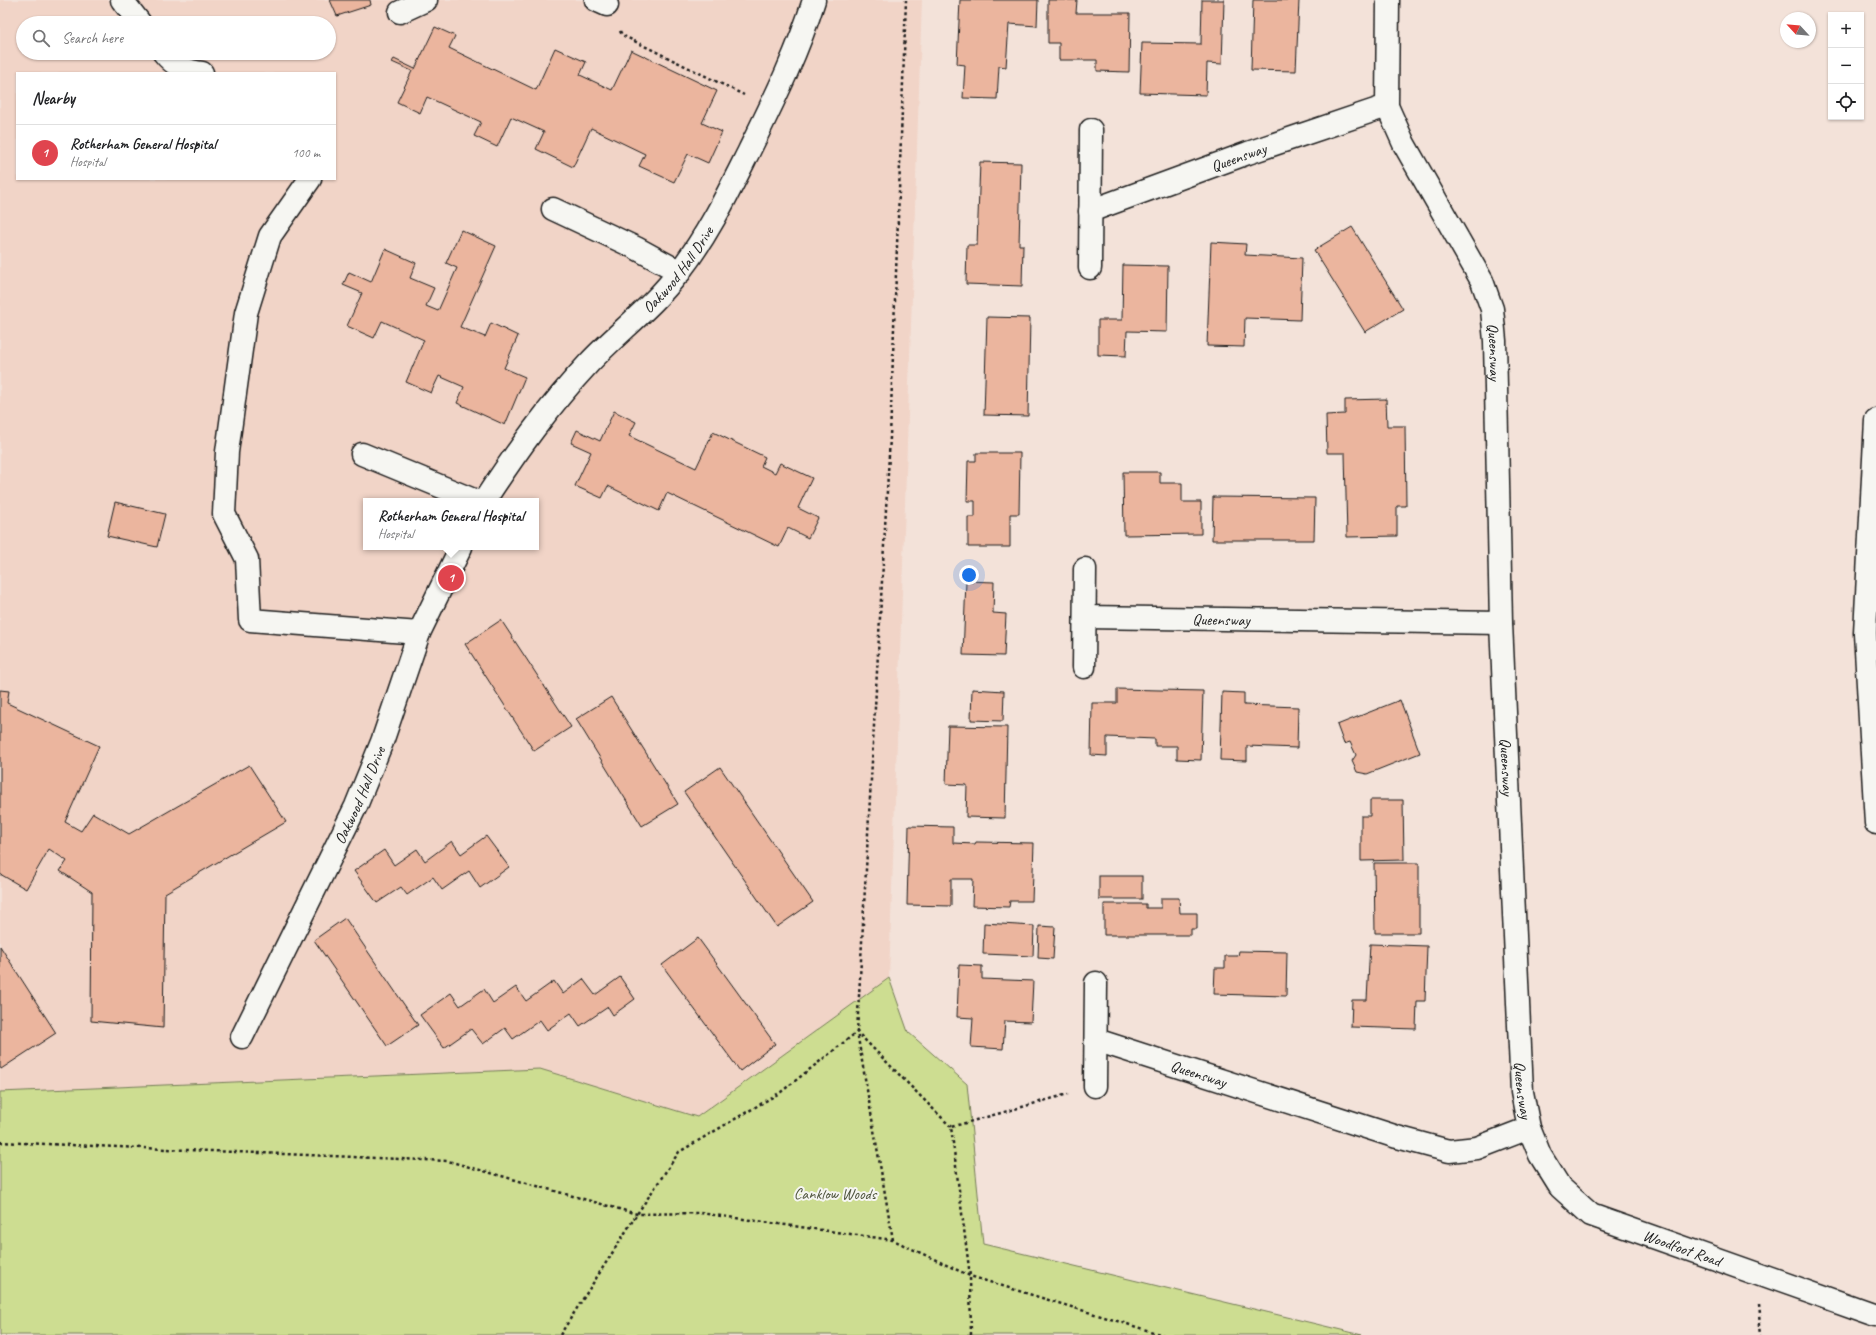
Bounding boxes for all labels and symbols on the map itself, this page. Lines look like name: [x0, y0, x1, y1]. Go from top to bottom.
north arrow: [1780, 12, 1816, 48]
street label: Queensway: [1208, 138, 1270, 177]
street label: Oakwood Hall Drive: [639, 222, 719, 318]
street label: Queensway: [1482, 322, 1505, 382]
pin: 1: [438, 563, 464, 593]
your location: [959, 565, 979, 585]
street label: Queensway: [1192, 610, 1251, 630]
street label: Queensway: [1495, 738, 1518, 797]
street label: Oakwood Hall Drive: [330, 742, 391, 847]
street label: Queensway: [1168, 1056, 1230, 1093]
street label: Queensway: [1510, 1061, 1536, 1122]
park label: Canklow Woods: [794, 1184, 878, 1204]
street label: Woodfoot Road: [1640, 1225, 1726, 1272]

